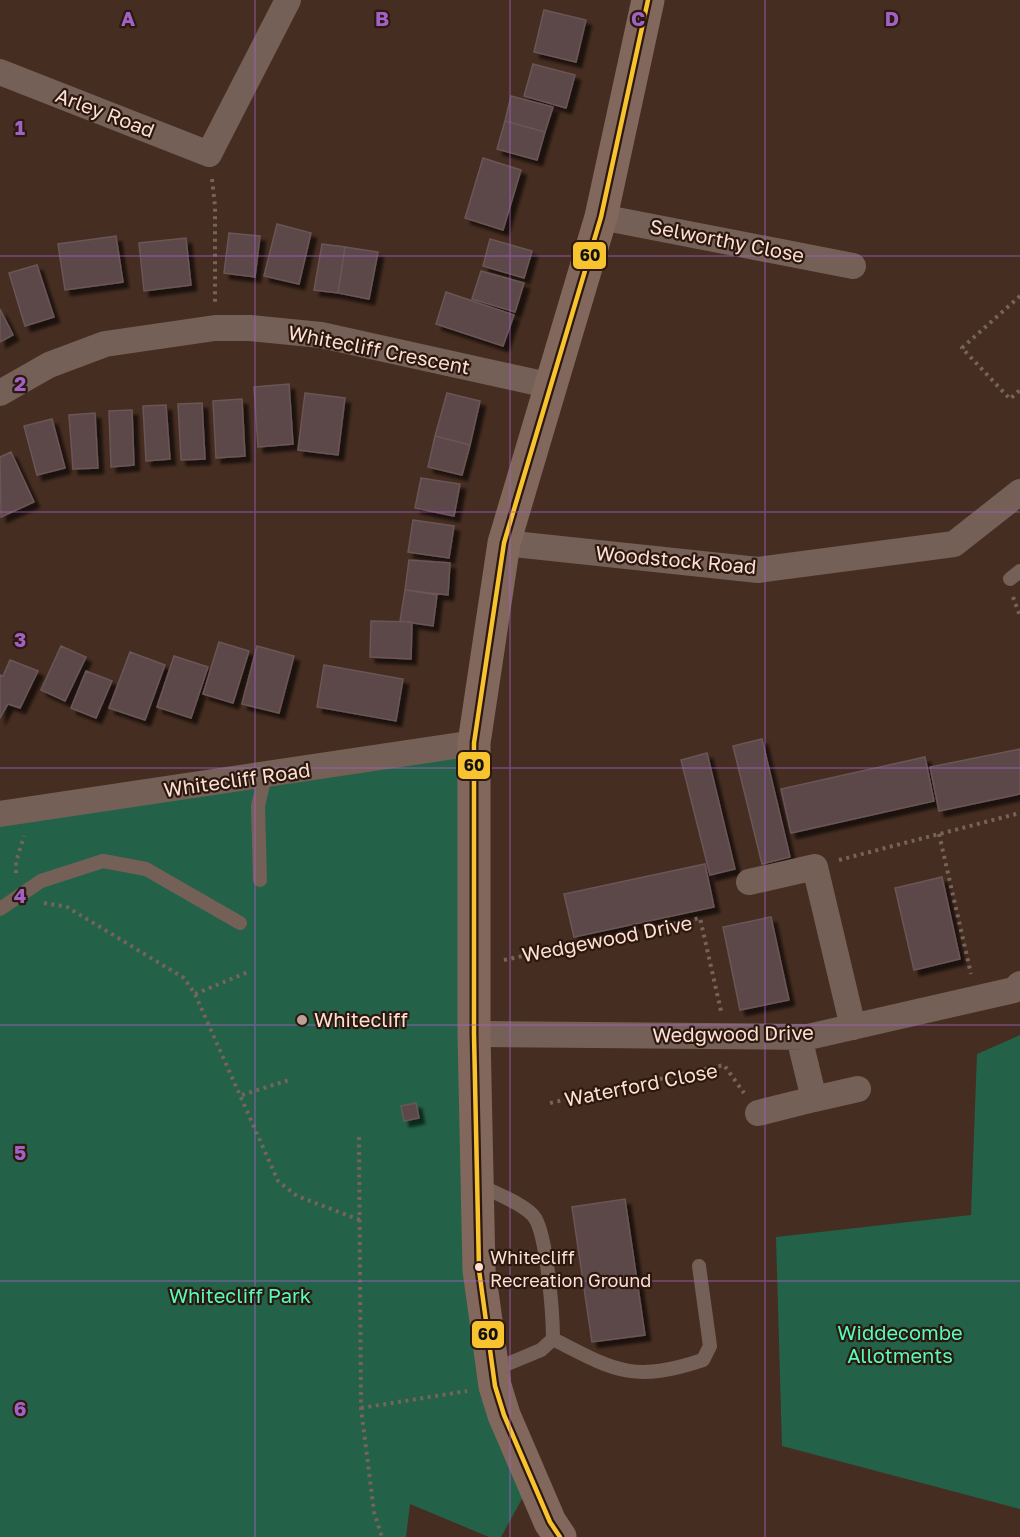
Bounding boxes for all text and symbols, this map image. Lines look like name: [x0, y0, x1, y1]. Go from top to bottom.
text: A: [121, 6, 135, 30]
text: B: [375, 6, 389, 30]
text: C: [631, 6, 645, 30]
text: D: [885, 6, 899, 30]
street label: Arley Road: [53, 82, 158, 142]
text: 1: [15, 115, 25, 139]
street label: Selworthy Close: [648, 213, 806, 267]
line badge: 60: [572, 241, 607, 270]
text: 60: [580, 245, 600, 265]
street label: Whitecliff Crescent: [286, 320, 472, 378]
text: 2: [14, 371, 26, 395]
street label: Woodstock Road: [595, 540, 758, 578]
text: 3: [14, 627, 26, 651]
line badge: 60: [457, 751, 491, 780]
text: 60: [464, 755, 484, 775]
street label: Whitecliff Road: [162, 757, 312, 801]
text: 4: [14, 883, 26, 907]
street label: Wedgewood Drive: [520, 910, 694, 966]
place label: Whitecliff: [314, 1007, 408, 1031]
marker: Whitecliff: [295, 1013, 309, 1027]
street label: Wedgwood Drive: [652, 1020, 814, 1046]
street label: Waterford Close: [562, 1057, 719, 1111]
text: 5: [14, 1140, 26, 1164]
place label: Whitecliff Recreation Ground: [490, 1246, 651, 1291]
marker: Whitecliff Recreation Ground: [473, 1261, 485, 1273]
park label: Whitecliff Park: [169, 1283, 311, 1307]
line badge: 60: [471, 1320, 505, 1349]
park label: Widdecombe Allotments: [837, 1320, 963, 1367]
text: 60: [478, 1324, 498, 1344]
text: 6: [14, 1396, 26, 1420]

